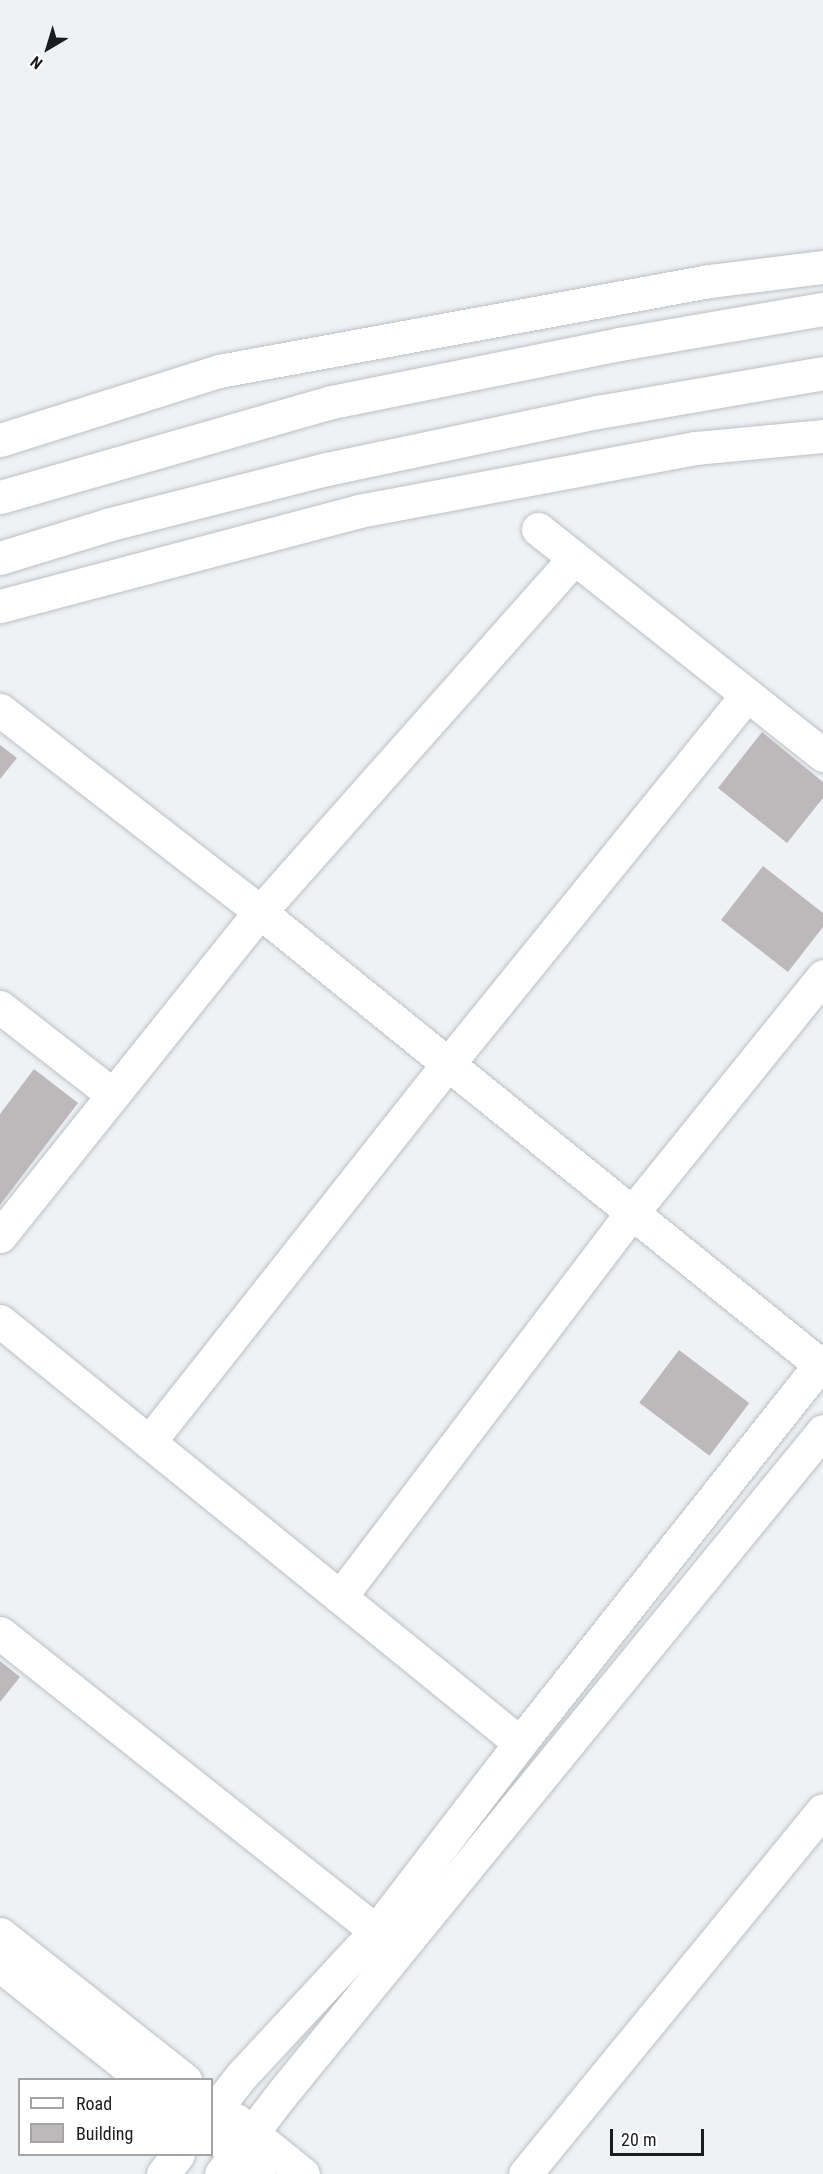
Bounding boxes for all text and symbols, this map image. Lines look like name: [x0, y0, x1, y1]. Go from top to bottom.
north arrow: [18, 18, 78, 78]
text: N: [27, 52, 46, 73]
legend: [18, 2078, 213, 2156]
text: Road: [76, 2093, 112, 2114]
scale bar: [613, 2117, 708, 2155]
text: Building: [76, 2123, 133, 2144]
text: 20 m: [621, 2129, 656, 2150]

